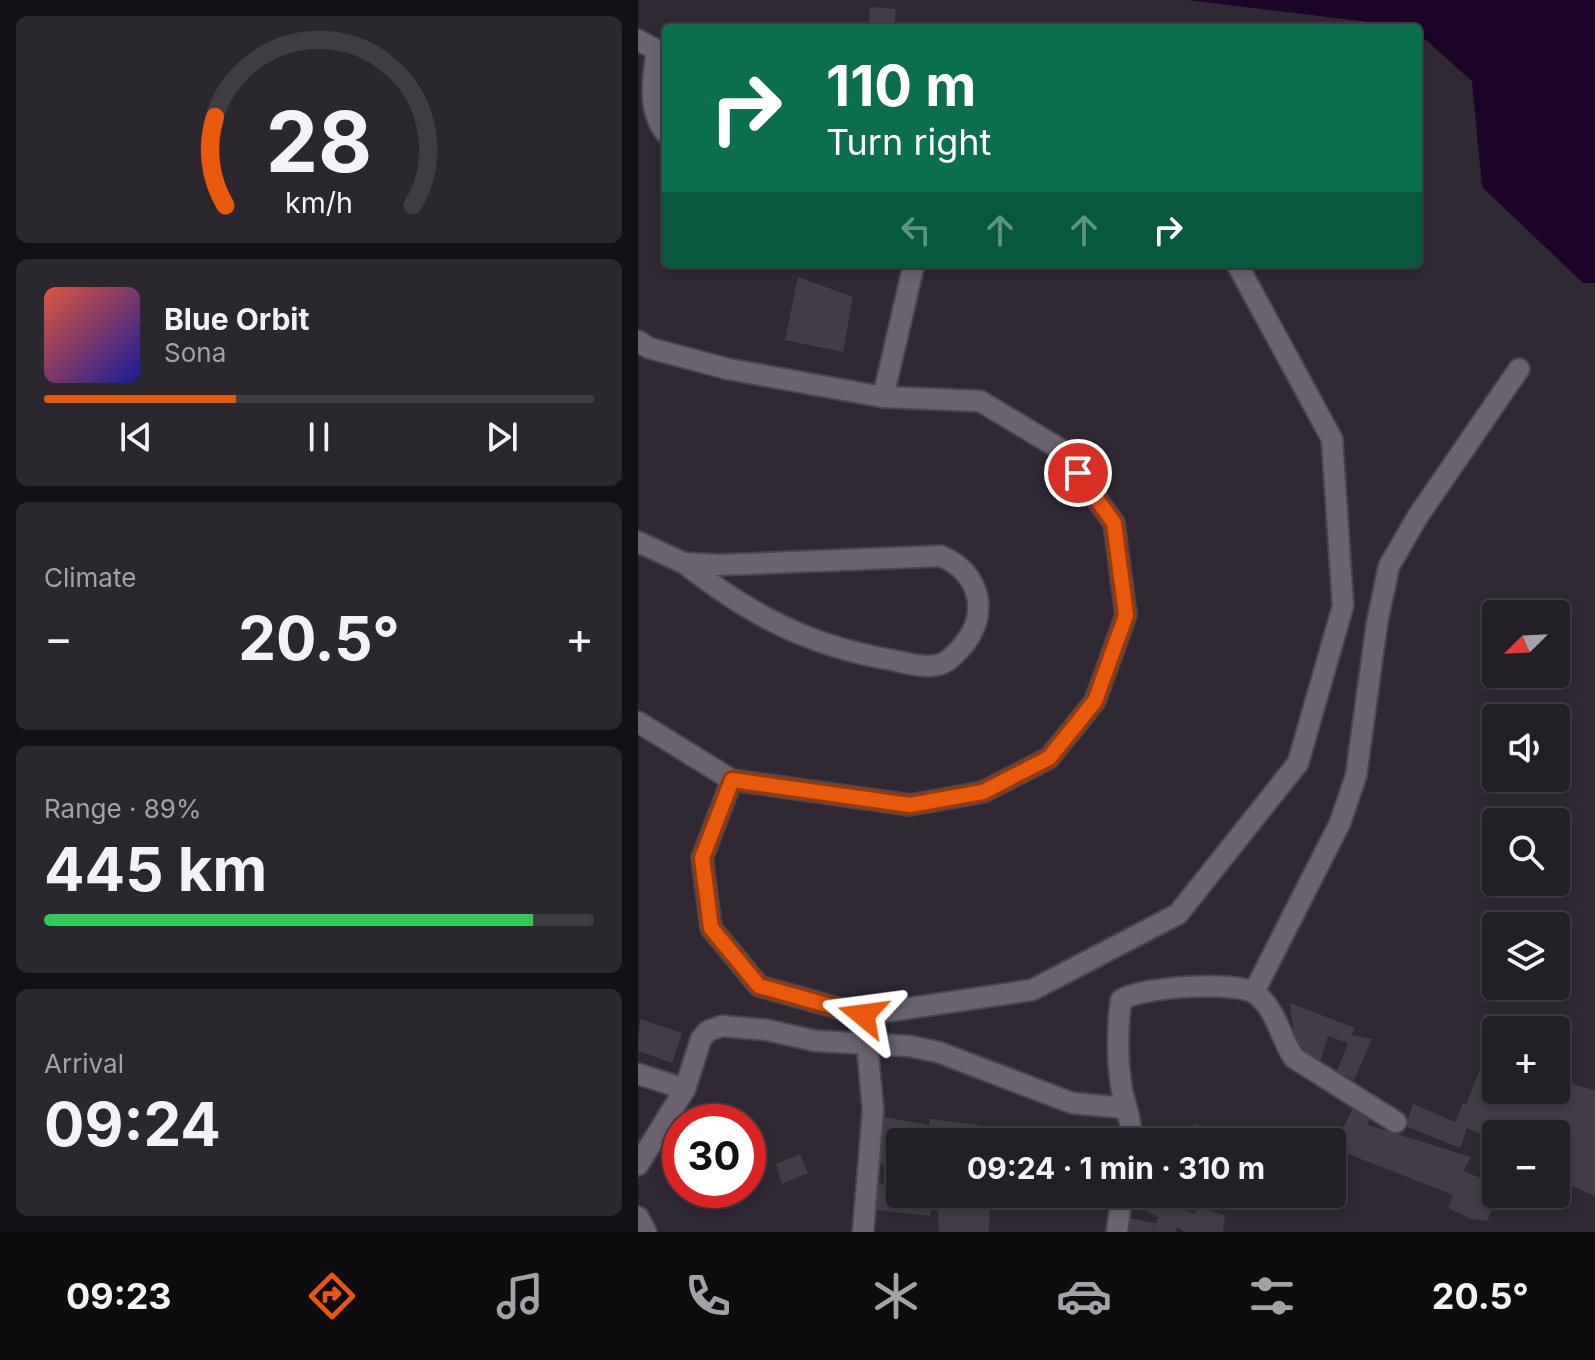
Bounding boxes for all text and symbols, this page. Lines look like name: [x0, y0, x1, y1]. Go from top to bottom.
text: 110 m: [826, 52, 976, 120]
icon: right: [694, 56, 798, 160]
text: 28: [266, 90, 372, 191]
text: Turn right: [826, 120, 991, 164]
text: km/h: [285, 185, 353, 220]
icon: left: [894, 208, 938, 252]
icon: ahead: [978, 208, 1022, 252]
icon: ahead: [1062, 208, 1106, 252]
icon: right: [1146, 208, 1190, 252]
text: Blue Orbit: [164, 301, 309, 337]
text: Sona: [164, 337, 226, 368]
icon: previous: [114, 415, 158, 459]
icon: pause: [297, 415, 341, 459]
icon: next: [480, 415, 524, 459]
pin: [1044, 439, 1112, 507]
icon: arrive: [1056, 451, 1100, 495]
text: Climate: [44, 562, 136, 593]
north arrow: [1482, 600, 1570, 688]
map controls: [1482, 600, 1570, 1208]
text: 20.5°: [238, 602, 400, 674]
text: −: [44, 611, 73, 665]
text: +: [565, 611, 594, 665]
button: sound: [1482, 704, 1570, 792]
text: Range · 89%: [44, 793, 202, 824]
button: search: [1482, 808, 1570, 896]
text: 445 km: [44, 833, 267, 905]
button: layers: [1482, 912, 1570, 1000]
position arrow: [821, 973, 905, 1057]
button: +: [1482, 1016, 1570, 1104]
text: Arrival: [44, 1048, 124, 1079]
text: 09:24: [44, 1088, 221, 1160]
speed limit sign: 30: [662, 1104, 766, 1208]
button: −: [1482, 1120, 1570, 1208]
text: 09:24 · 1 min · 310 m: [967, 1150, 1265, 1186]
icon: directions: [304, 1268, 360, 1324]
icon: music: [492, 1268, 548, 1324]
icon: phone: [680, 1268, 736, 1324]
icon: climate: [868, 1268, 924, 1324]
icon: car: [1056, 1268, 1112, 1324]
icon: filters: [1244, 1268, 1300, 1324]
text: 09:23: [66, 1274, 172, 1318]
text: 20.5°: [1432, 1274, 1529, 1318]

